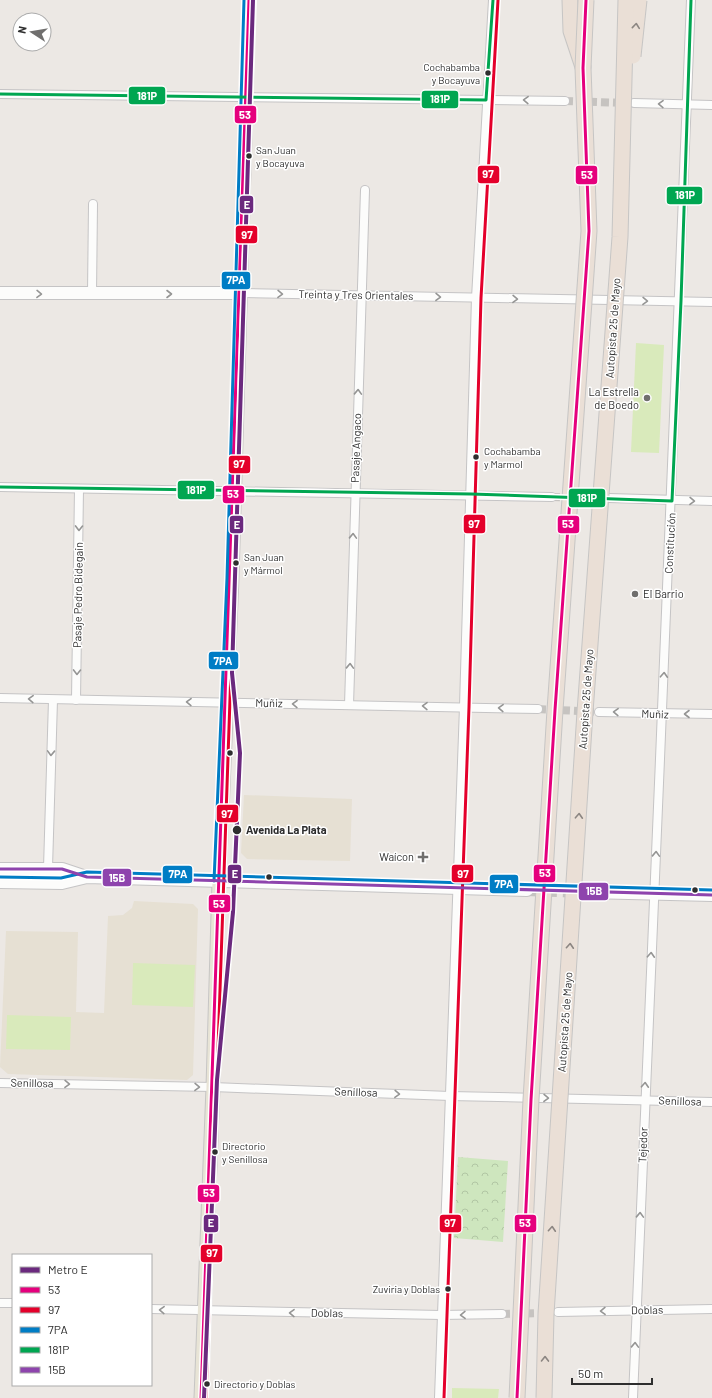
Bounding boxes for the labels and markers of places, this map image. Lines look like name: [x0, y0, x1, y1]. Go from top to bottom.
place label: Cochabamba y Bocayuva: [423, 61, 480, 86]
marker: Cochabamba y Bocayuva: [483, 68, 493, 78]
place label: San Juan y Bocayuva: [256, 144, 304, 169]
marker: San Juan y Bocayuva: [244, 151, 254, 161]
place label: La Estrella de Boedo: [588, 385, 639, 411]
marker: La Estrella de Boedo: [642, 393, 652, 403]
place label: Cochabamba y Marmol: [484, 445, 541, 470]
marker: Cochabamba y Marmol: [471, 452, 481, 462]
place label: San Juan y Mármol: [244, 551, 284, 576]
marker: San Juan y Mármol: [231, 558, 241, 568]
place label: El Barrio: [643, 587, 684, 600]
marker: El Barrio: [630, 589, 640, 599]
unlabelled marker: [225, 748, 235, 758]
place label: Avenida La Plata: [246, 823, 327, 836]
marker: Avenida La Plata: [231, 824, 243, 836]
place label: Waícon: [379, 850, 414, 863]
marker: Waícon: [417, 851, 429, 863]
unlabelled marker: [264, 872, 274, 882]
unlabelled marker: [690, 885, 700, 895]
place label: Directorio y Senillosa: [222, 1140, 268, 1165]
marker: Directorio y Senillosa: [210, 1147, 220, 1157]
place label: Zuviria y Doblas: [373, 1283, 440, 1295]
marker: Zuviria y Doblas: [443, 1284, 453, 1294]
place label: Directorio y Doblas: [214, 1378, 296, 1390]
marker: Directorio y Doblas: [202, 1379, 212, 1389]

